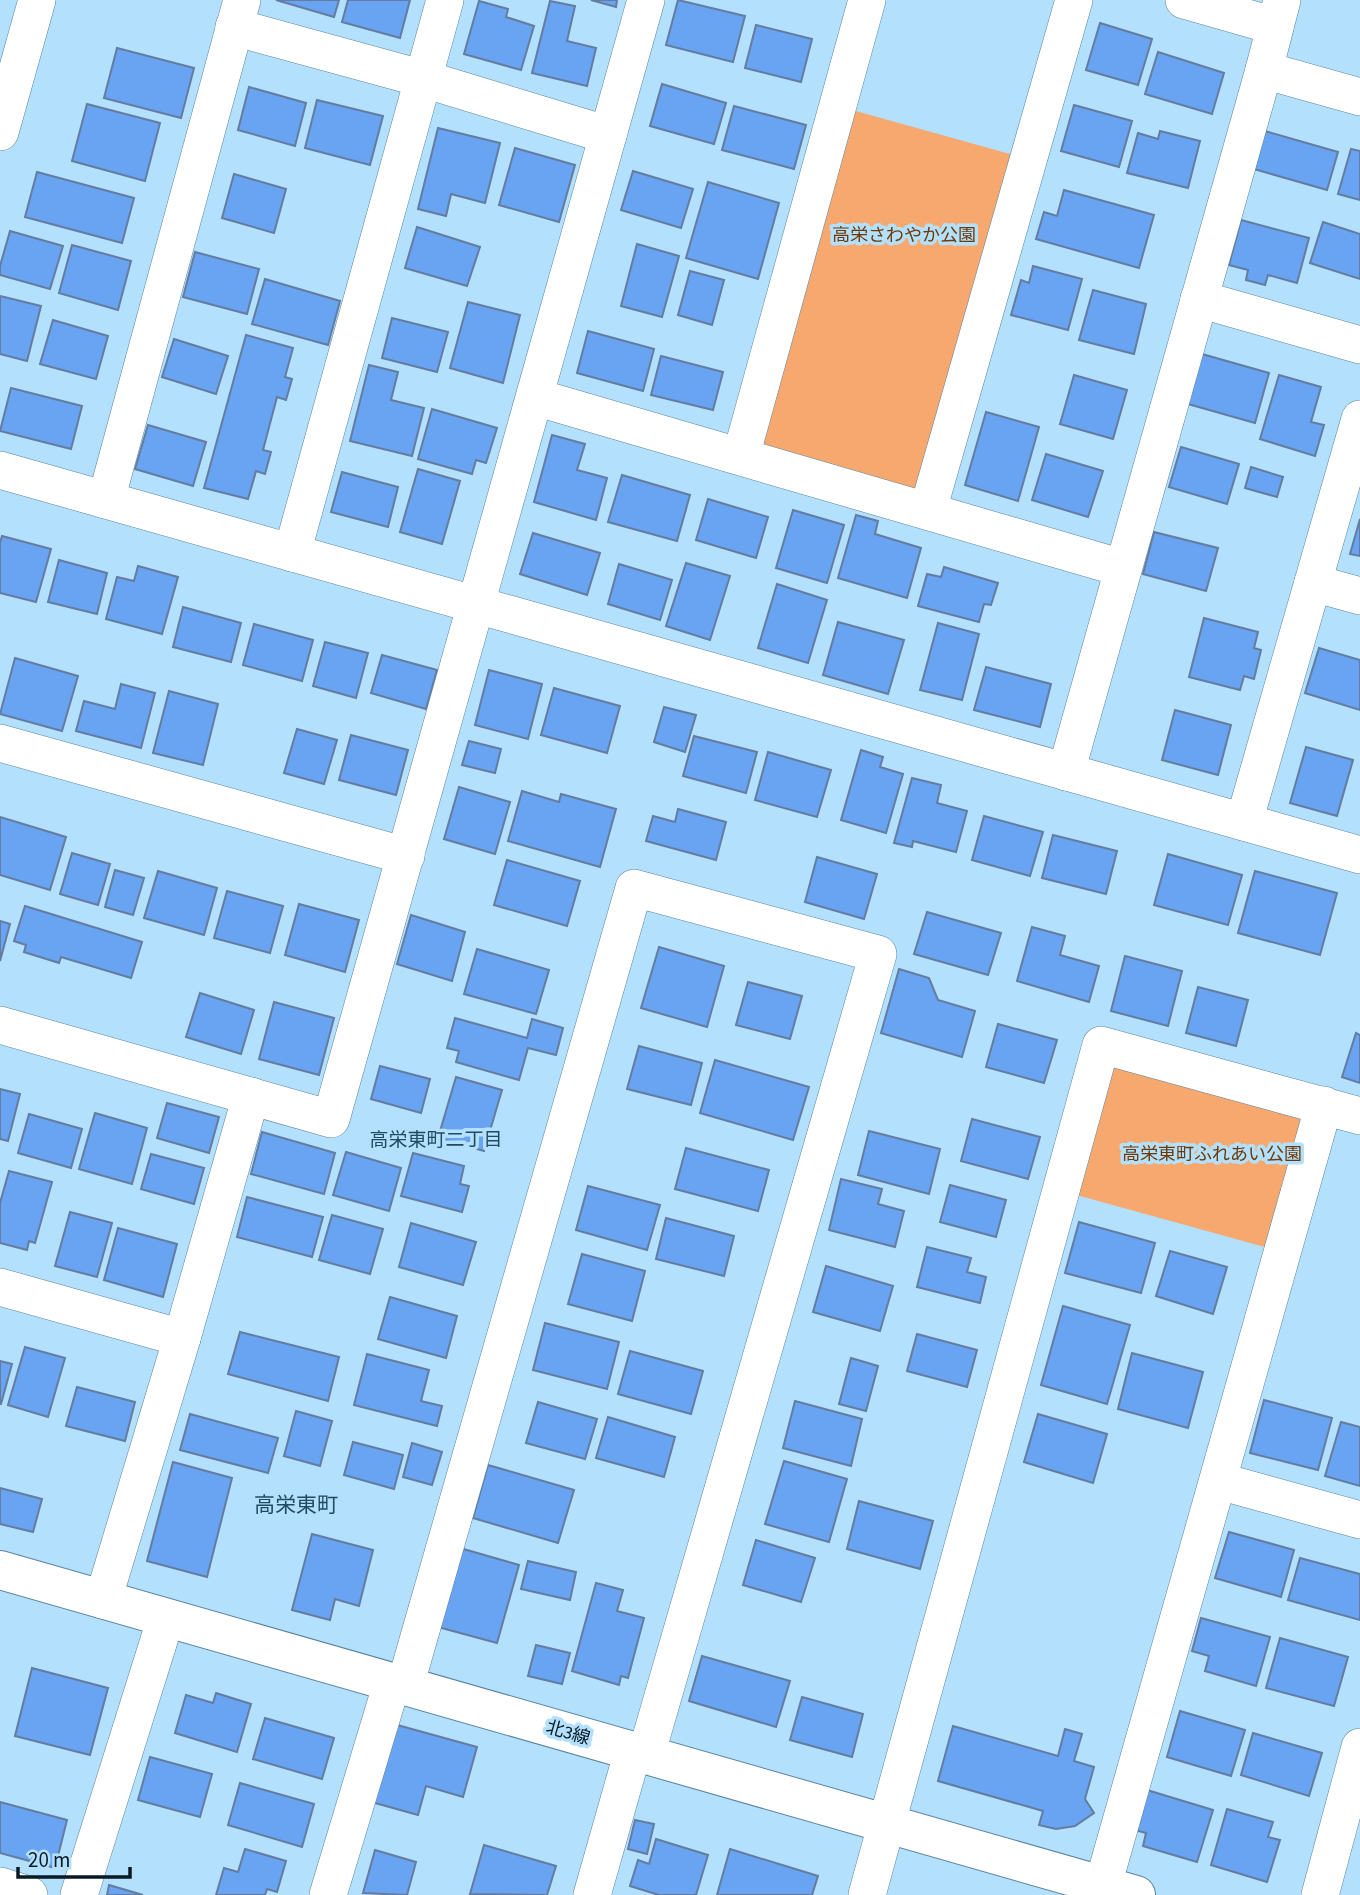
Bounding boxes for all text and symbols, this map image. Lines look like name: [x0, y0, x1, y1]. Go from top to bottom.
park label: 高栄さわやか公園: [832, 223, 976, 248]
district label: 高栄東町二丁目: [369, 1127, 503, 1154]
park label: 高栄東町ふれあい公園: [1122, 1142, 1302, 1167]
district label: 高栄東町: [254, 1490, 338, 1520]
street label: 北3線: [543, 1715, 593, 1751]
scale bar: [18, 1836, 130, 1880]
text: 20 m: [28, 1845, 70, 1875]

